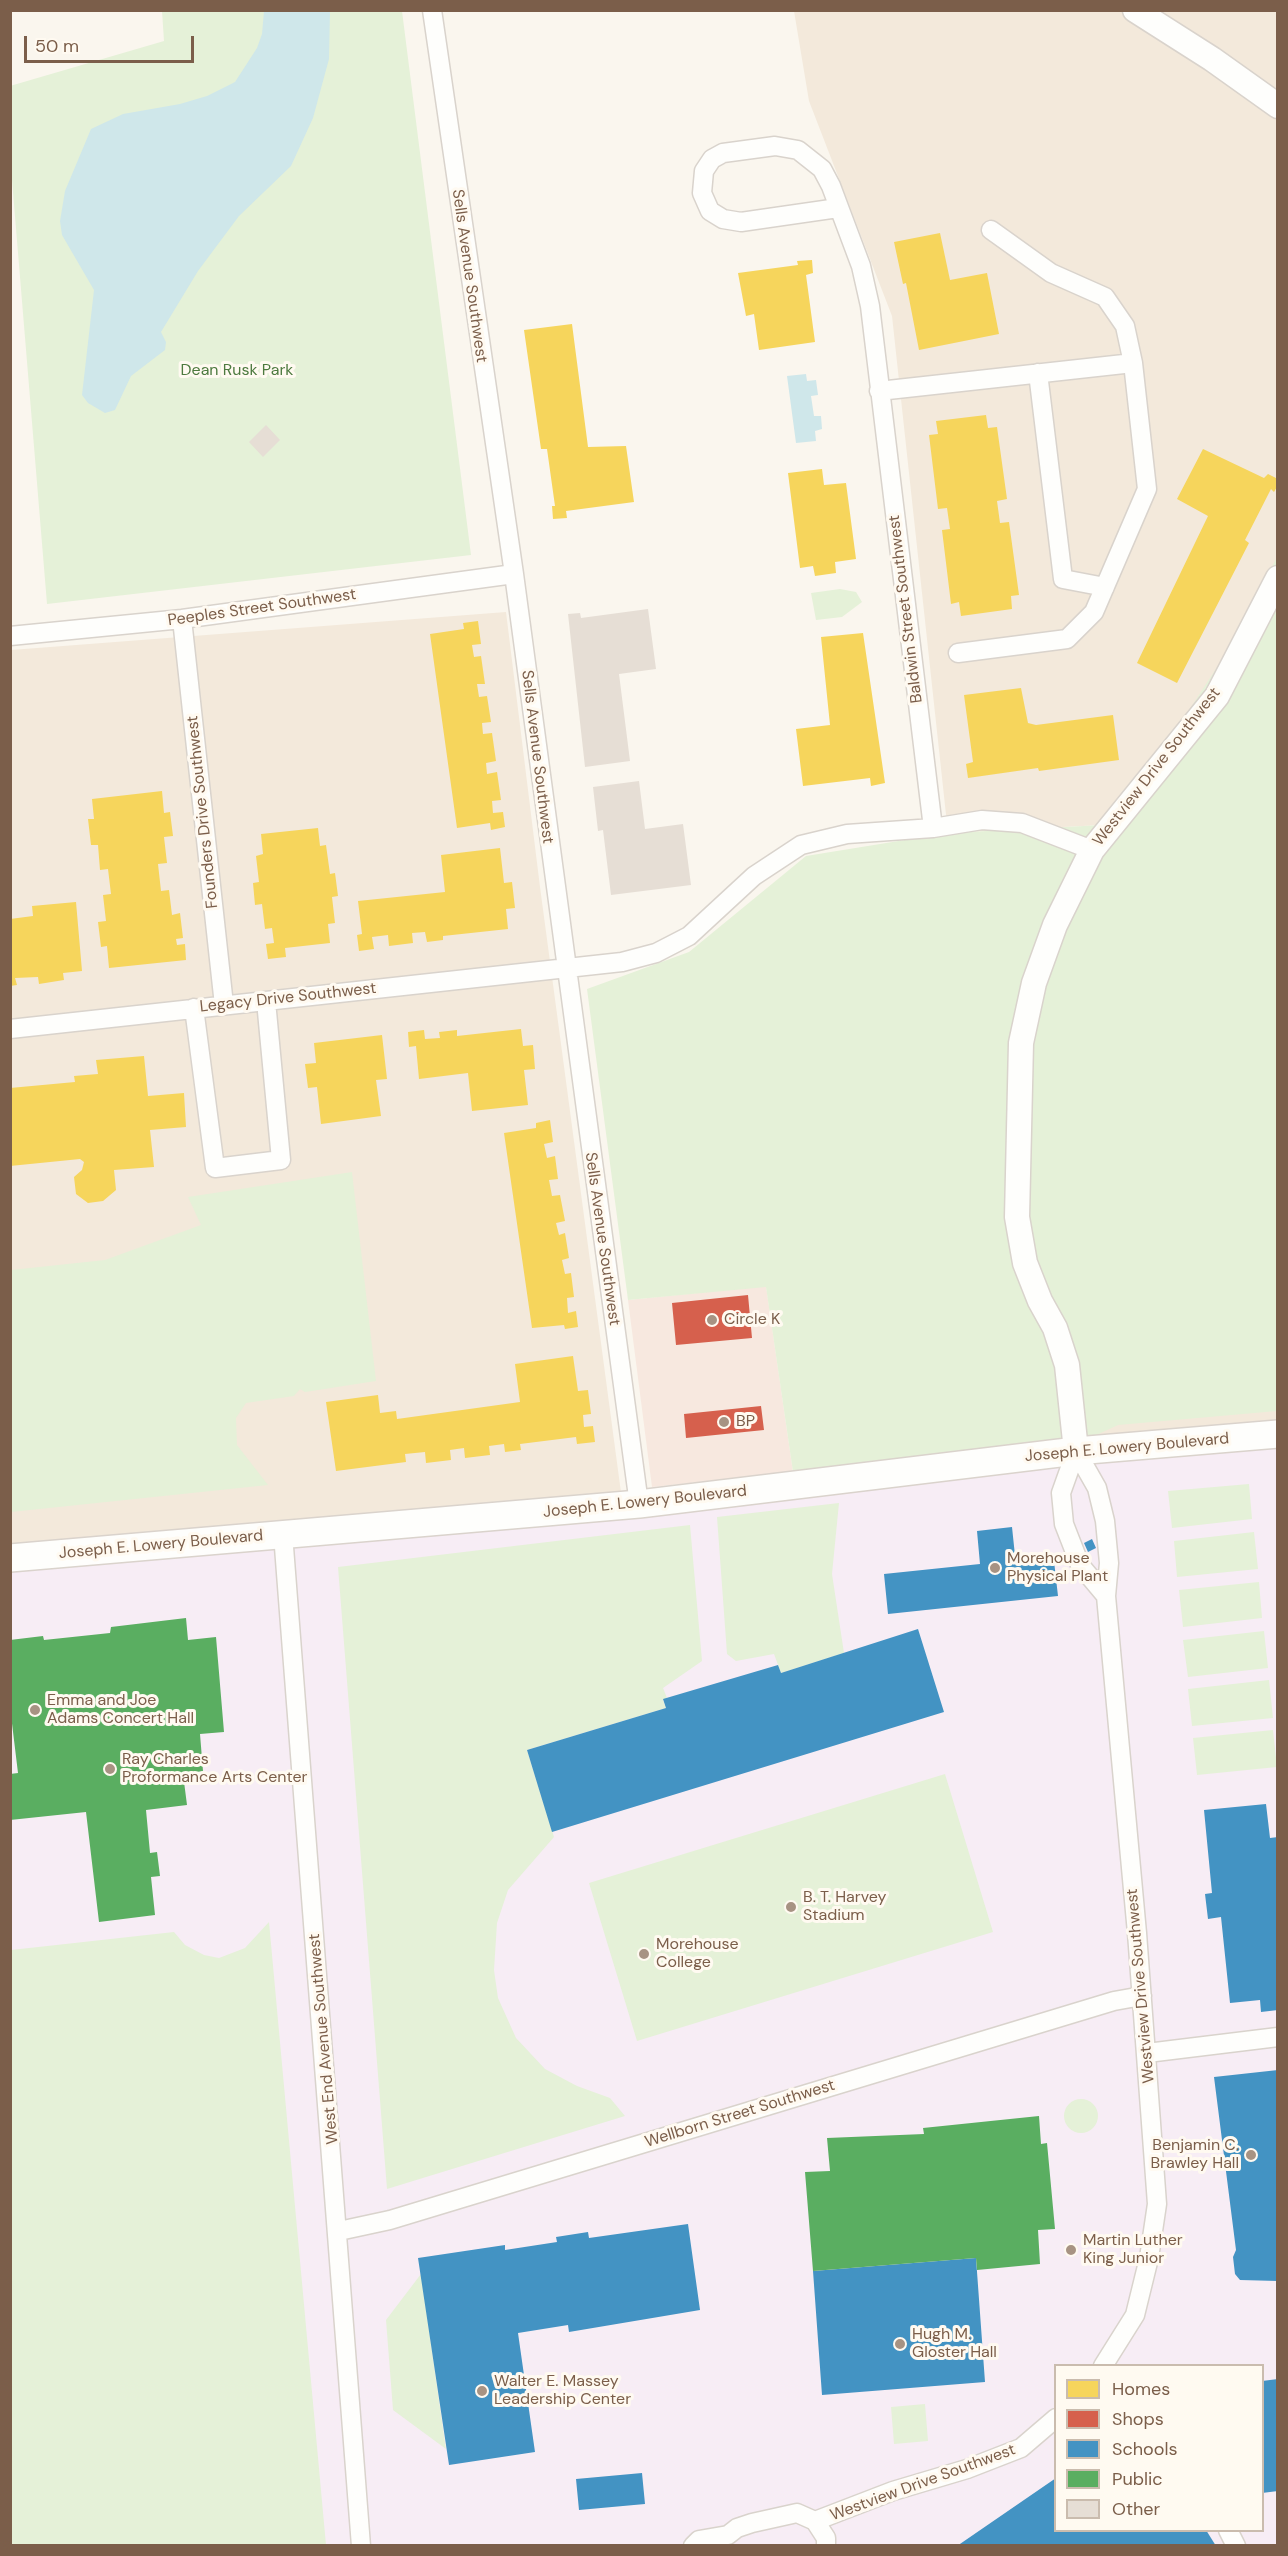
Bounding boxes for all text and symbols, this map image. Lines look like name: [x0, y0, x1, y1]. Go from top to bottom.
scale bar: [27, 24, 196, 62]
text: 50 m: [35, 34, 79, 58]
street label: Sells Avenue Southwest: [447, 188, 491, 364]
park label: Dean Rusk Park: [181, 361, 293, 381]
street label: Baldwin Street Southwest: [885, 514, 927, 704]
street label: Peeples Street Southwest: [167, 585, 357, 631]
street label: Sells Avenue Southwest: [517, 669, 557, 845]
street label: Westview Drive Southwest: [1089, 684, 1225, 850]
street label: Founders Drive Southwest: [183, 715, 223, 909]
street label: Legacy Drive Southwest: [199, 979, 377, 1017]
street label: Sells Avenue Southwest: [580, 1151, 624, 1327]
place label: Circle K: [724, 1310, 780, 1330]
marker: Circle K: [705, 1313, 719, 1327]
place label: BP: [736, 1412, 755, 1432]
marker: BP: [717, 1415, 731, 1429]
street label: Joseph E. Lowery Boulevard: [1024, 1430, 1230, 1466]
street label: Joseph E. Lowery Boulevard: [542, 1482, 748, 1522]
street label: Joseph E. Lowery Boulevard: [58, 1527, 264, 1563]
place label: Morehouse Physical Plant: [1007, 1549, 1108, 1587]
marker: Morehouse Physical Plant: [988, 1561, 1002, 1575]
place label: Emma and Joe Adams Concert Hall: [47, 1691, 194, 1729]
marker: Emma and Joe Adams Concert Hall: [28, 1703, 42, 1717]
place label: Ray Charles Proformance Arts Center: [122, 1750, 307, 1788]
marker: Ray Charles Proformance Arts Center: [103, 1762, 117, 1776]
place label: B. T. Harvey Stadium: [803, 1888, 886, 1926]
street label: Westview Drive Southwest: [1123, 1888, 1159, 2084]
marker: B. T. Harvey Stadium: [784, 1900, 798, 1914]
street label: West End Avenue Southwest: [305, 1933, 343, 2145]
place label: Morehouse College: [656, 1935, 739, 1973]
marker: Morehouse College: [637, 1947, 651, 1961]
street label: Wellborn Street Southwest: [643, 2076, 837, 2152]
place label: Benjamin C. Brawley Hall: [1150, 2136, 1239, 2174]
marker: Benjamin C. Brawley Hall: [1244, 2148, 1258, 2162]
place label: Martin Luther King Junior: [1083, 2231, 1183, 2269]
marker: Martin Luther King Junior: [1064, 2243, 1078, 2257]
place label: Hugh M. Gloster Hall: [912, 2325, 997, 2363]
marker: Hugh M. Gloster Hall: [893, 2337, 907, 2351]
legend: [1054, 2364, 1264, 2532]
place label: Walter E. Massey Leadership Center: [494, 2372, 631, 2410]
text: Homes: [1112, 2377, 1170, 2401]
marker: Walter E. Massey Leadership Center: [475, 2384, 489, 2398]
text: Shops: [1112, 2407, 1164, 2431]
text: Schools: [1112, 2437, 1177, 2461]
street label: Westview Drive Southwest: [828, 2441, 1018, 2525]
text: Public: [1112, 2467, 1163, 2491]
text: Other: [1112, 2497, 1160, 2521]

